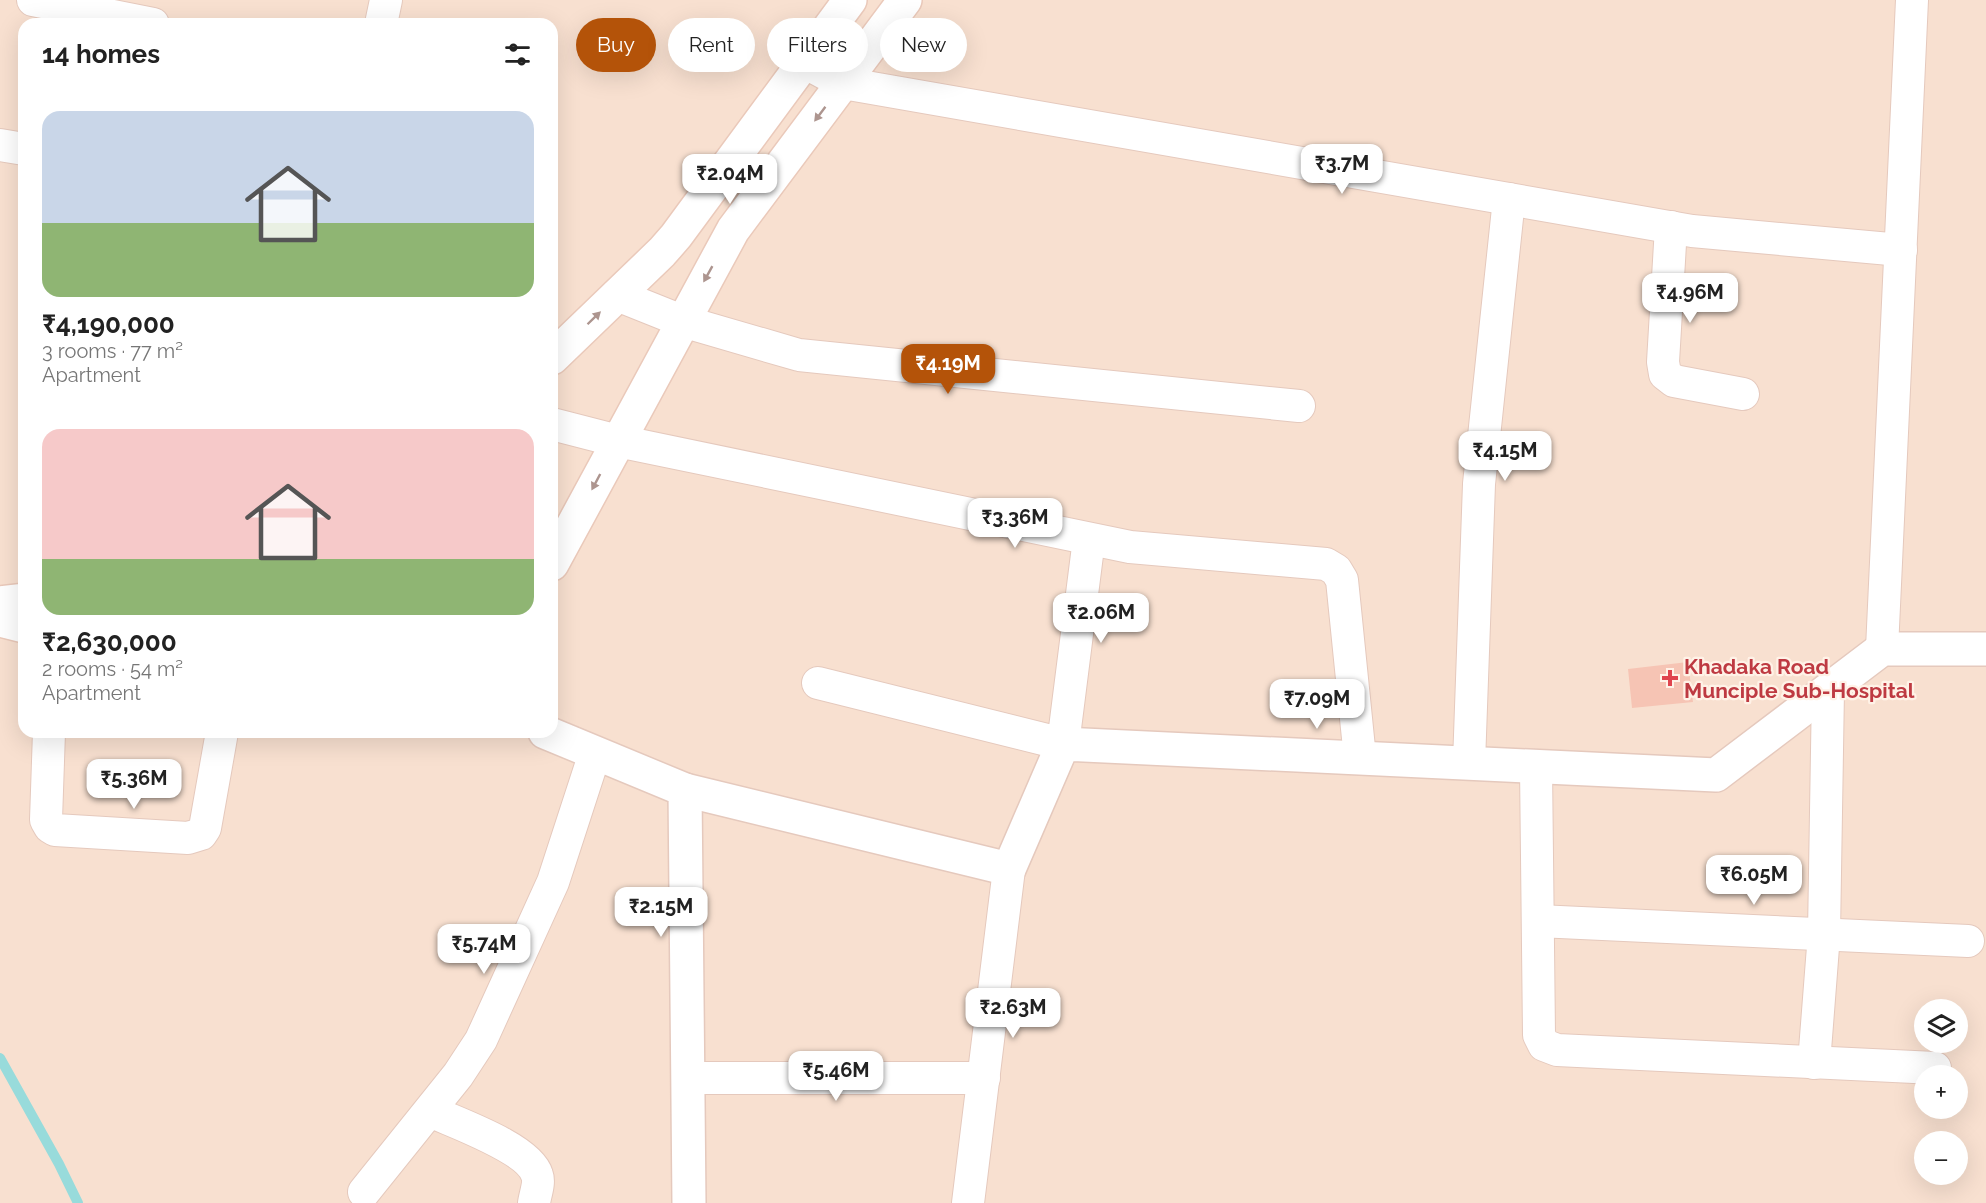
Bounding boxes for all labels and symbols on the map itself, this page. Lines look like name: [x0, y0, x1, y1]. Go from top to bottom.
one-way arrow: [813, 106, 826, 122]
pin: ₹3.7M: [1300, 144, 1384, 195]
pin: ₹2.04M: [681, 154, 779, 205]
one-way arrow: [703, 266, 714, 282]
pin: ₹4.96M: [1641, 273, 1739, 324]
one-way arrow: [587, 311, 601, 325]
pin: ₹4.19M: [899, 344, 997, 395]
pin: ₹4.15M: [1456, 431, 1554, 482]
one-way arrow: [591, 474, 601, 491]
pin: ₹3.36M: [966, 498, 1064, 549]
pin: ₹2.06M: [1052, 593, 1150, 644]
place label: Khadaka Road Munciple Sub-Hospital: [1684, 654, 1915, 703]
marker: Khadaka Road Munciple Sub-Hospital: [1661, 669, 1679, 687]
pin: ₹7.09M: [1268, 679, 1366, 730]
pin: ₹5.36M: [85, 759, 183, 810]
pin: ₹6.05M: [1705, 855, 1803, 906]
pin: ₹2.15M: [612, 887, 710, 938]
pin: ₹5.74M: [435, 924, 533, 975]
pin: ₹2.63M: [964, 988, 1062, 1039]
pin: ₹5.46M: [787, 1051, 885, 1102]

